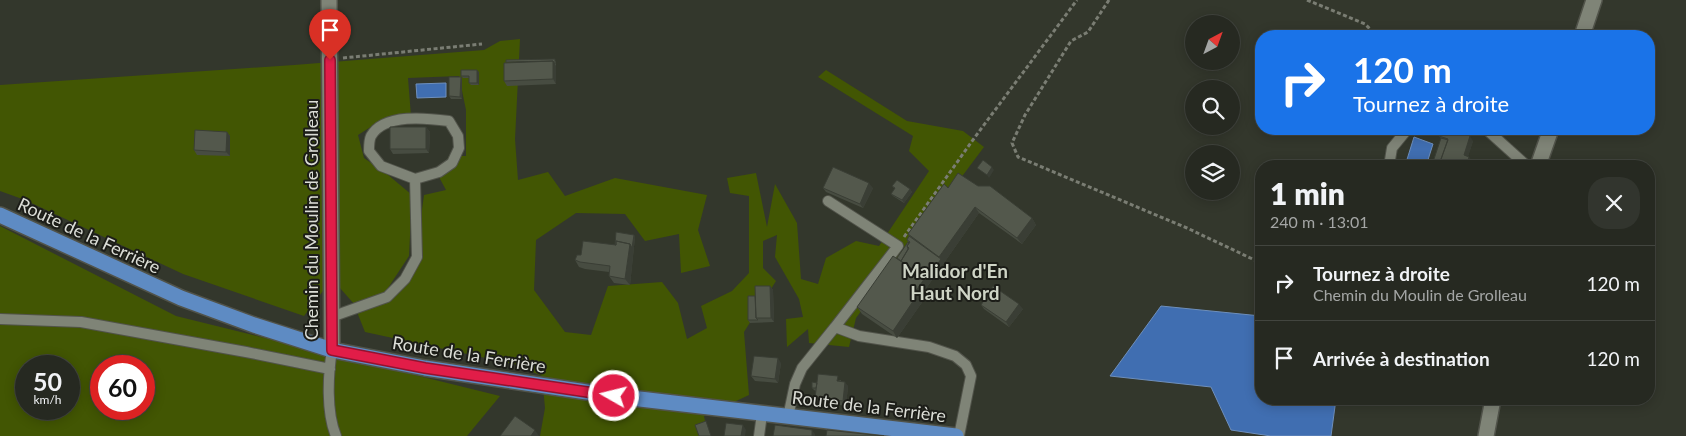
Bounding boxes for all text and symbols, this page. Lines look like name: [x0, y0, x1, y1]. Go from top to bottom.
pin: [309, 9, 351, 60]
north arrow: [1185, 15, 1240, 70]
map controls: [1185, 15, 1240, 200]
icon: arrive: [316, 16, 344, 44]
text: 120 m: [1353, 48, 1452, 90]
icon: right: [1270, 50, 1335, 115]
button: search: [1185, 80, 1240, 135]
text: Tournez à droite: [1353, 90, 1509, 117]
street label: Chemin du Moulin de Grolleau: [300, 100, 322, 340]
button: layers: [1185, 145, 1240, 200]
text: 1 min: [1270, 175, 1345, 211]
button: close: [1588, 177, 1640, 229]
street label: Route de la Ferrière: [15, 192, 164, 278]
text: 240 m · 13:01: [1270, 212, 1369, 231]
district label: Malidor d'En Haut Nord: [902, 259, 1008, 304]
text: Tournez à droite: [1313, 262, 1450, 285]
icon: right: [1270, 269, 1298, 297]
text: 120 m: [1586, 272, 1640, 295]
text: Chemin du Moulin de Grolleau: [1313, 285, 1527, 304]
street label: Route de la Ferrière: [391, 331, 547, 377]
icon: arrive: [1270, 344, 1298, 372]
text: Arrivée à destination: [1313, 347, 1490, 370]
text: 120 m: [1586, 347, 1640, 370]
speed limit sign: 60: [90, 355, 155, 420]
text: 50: [33, 366, 62, 396]
position arrow: [587, 369, 639, 421]
street label: Route de la Ferrière: [791, 386, 947, 426]
text: km/h: [33, 392, 62, 407]

